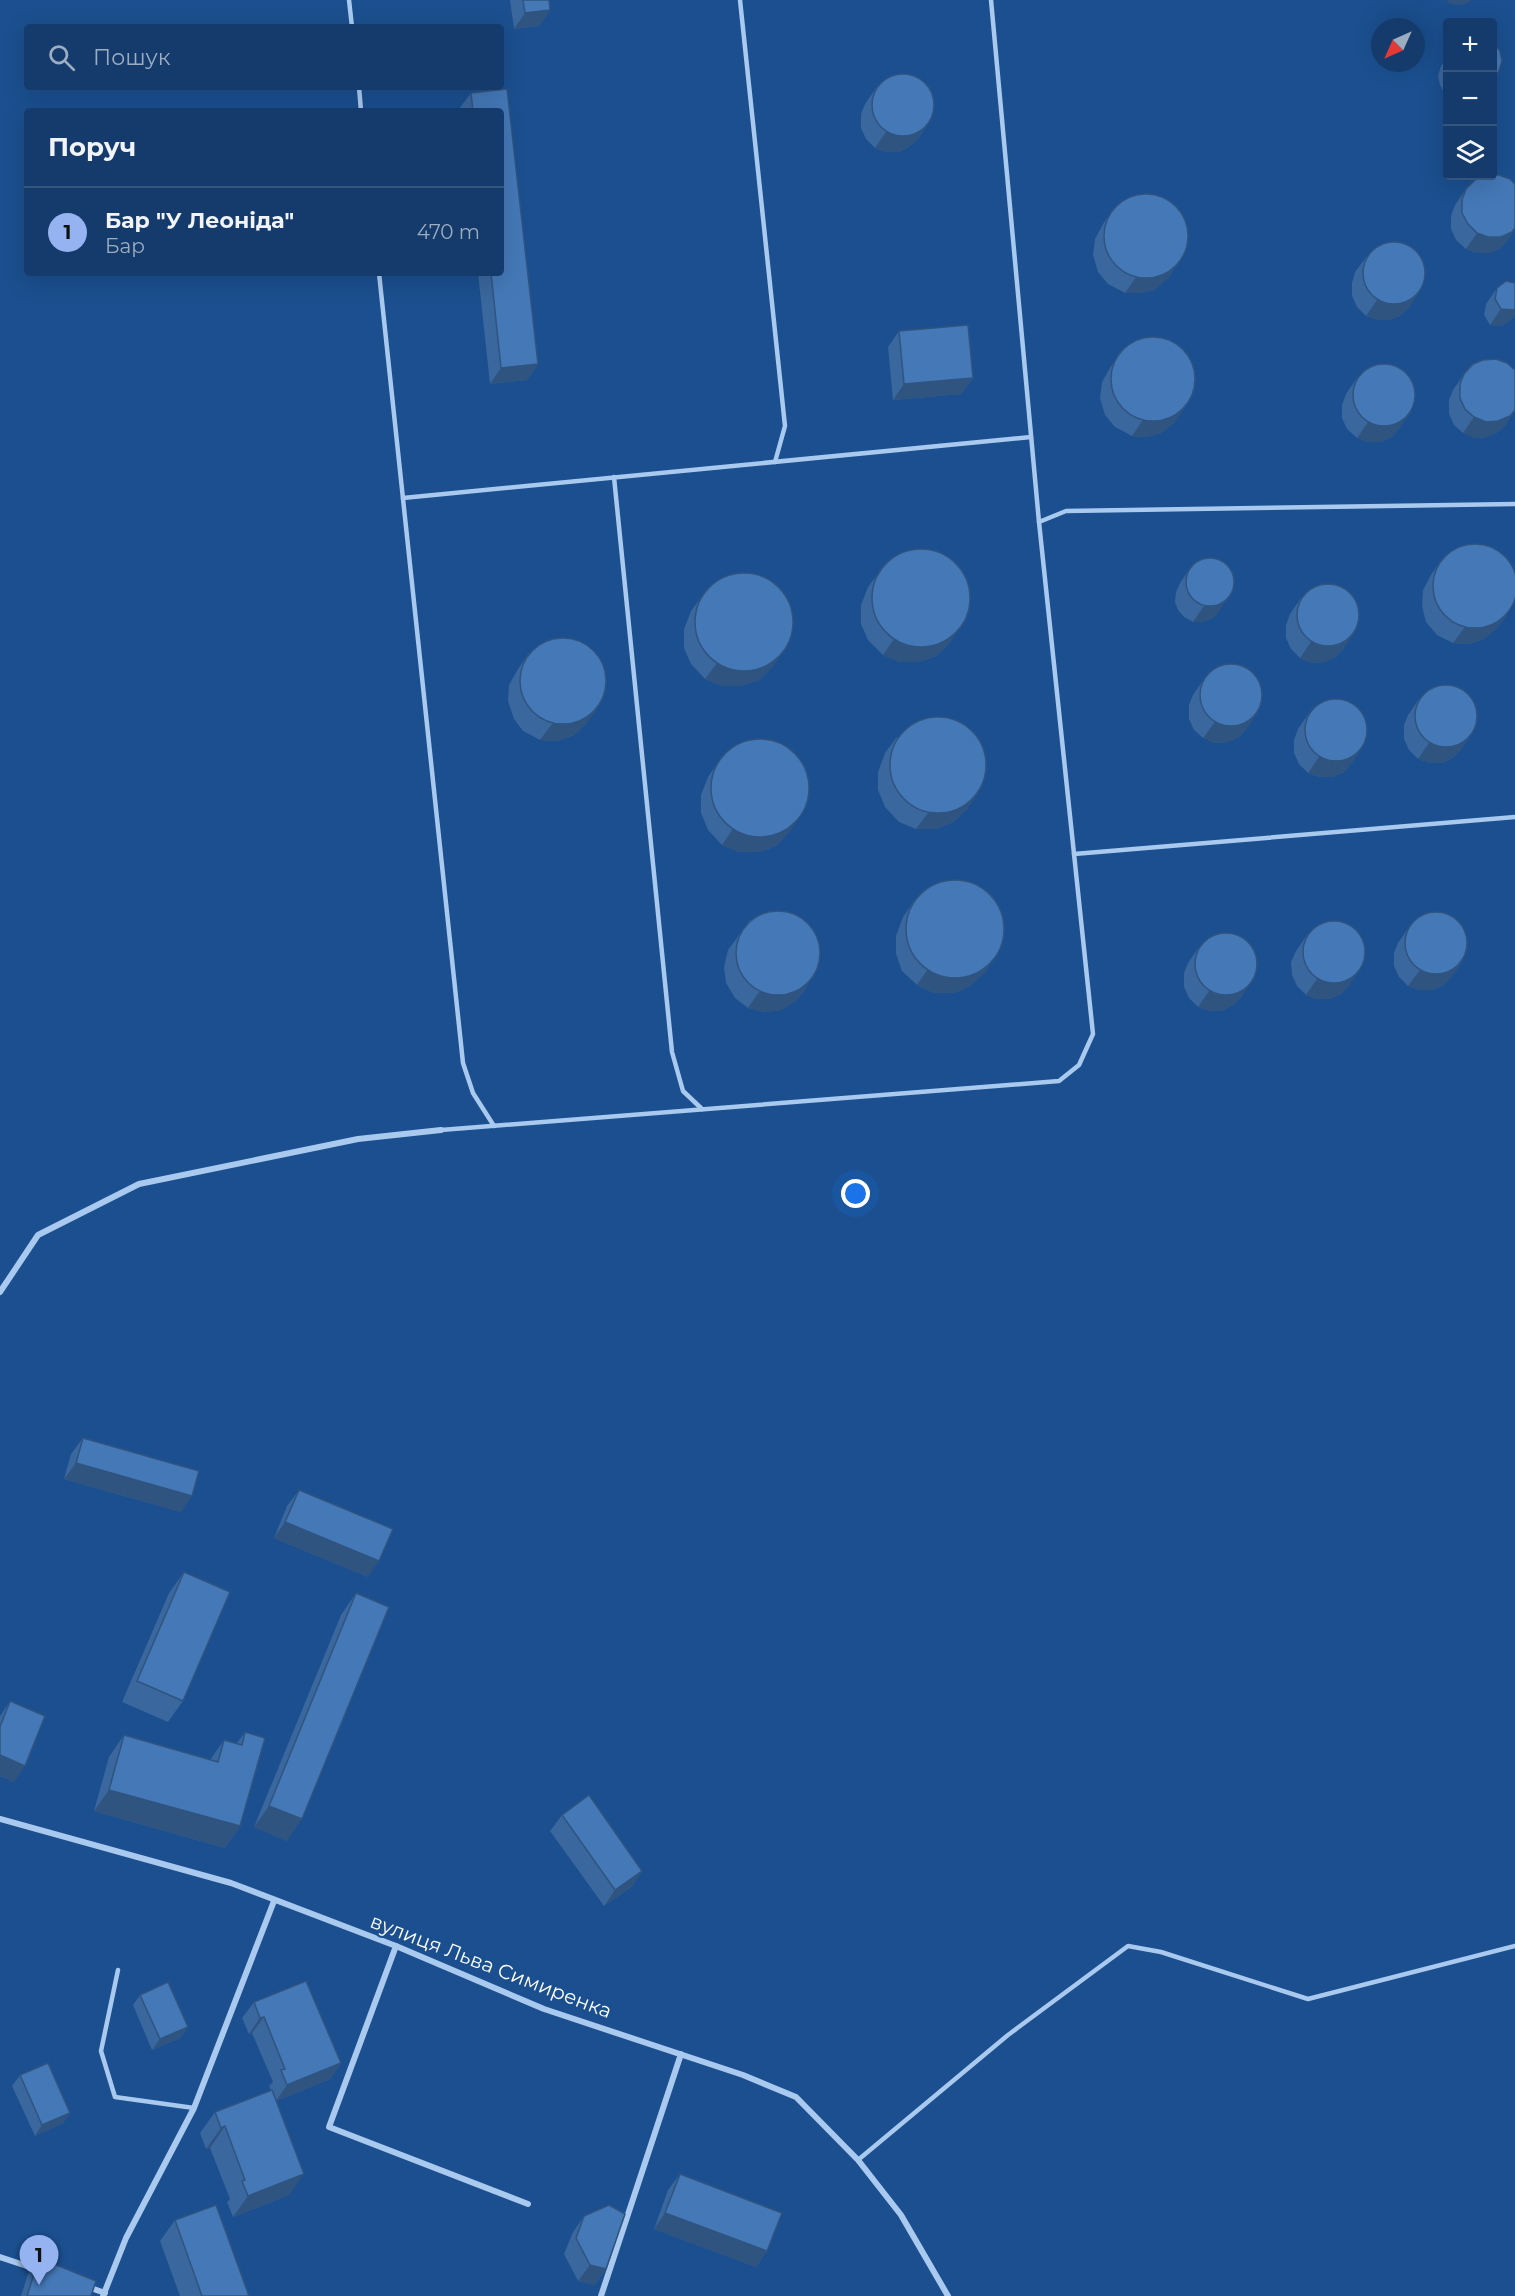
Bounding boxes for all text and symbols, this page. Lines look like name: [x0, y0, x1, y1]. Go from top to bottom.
north arrow: [1371, 18, 1425, 72]
map controls: [1443, 18, 1497, 180]
button: +: [1443, 18, 1497, 72]
search box: [24, 24, 504, 90]
icon: search: [45, 41, 78, 74]
text: Пошук: [93, 44, 171, 71]
button: −: [1443, 72, 1497, 126]
button: layers: [1443, 126, 1497, 180]
text: Поруч: [48, 131, 136, 163]
text: Бар "У Леоніда": [105, 207, 294, 234]
text: 1: [64, 220, 71, 244]
text: 470 m: [417, 220, 480, 244]
text: Бар: [105, 234, 145, 258]
your location: [841, 1179, 870, 1208]
street label: вулиця Льва Симиренка: [367, 1909, 615, 2023]
pin: 1: [20, 2236, 58, 2285]

